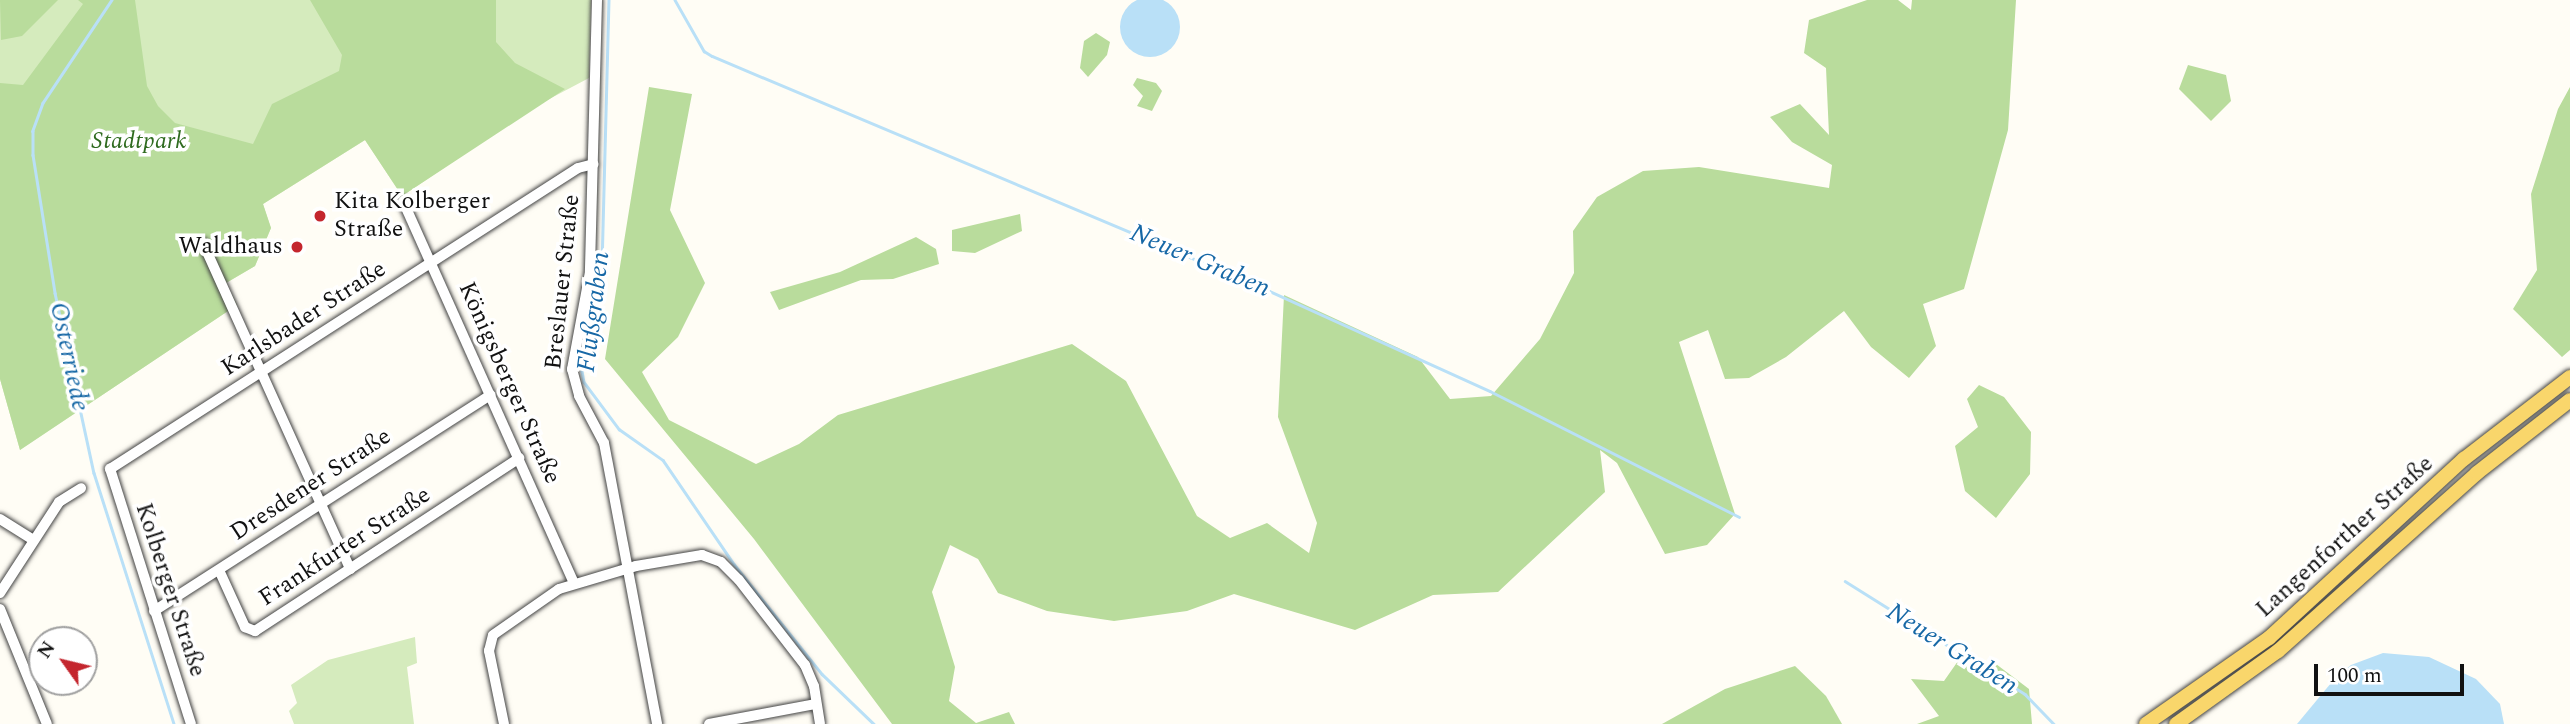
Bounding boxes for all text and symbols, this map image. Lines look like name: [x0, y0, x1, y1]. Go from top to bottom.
park label: Stadtpark: [92, 128, 186, 156]
place label: Kita Kolberger Straße: [334, 188, 490, 244]
street label: Breslauer Straße: [539, 193, 587, 371]
marker: Kita Kolberger Straße: [312, 208, 328, 224]
water label: Neuer Graben: [1125, 218, 1275, 304]
place label: Waldhaus: [178, 233, 283, 261]
marker: Waldhaus: [289, 239, 305, 255]
water label: Flußgraben: [571, 250, 617, 374]
street label: Karlsbader Straße: [216, 255, 392, 383]
street label: Königsberger Straße: [451, 278, 567, 488]
water label: Osterriede: [42, 300, 96, 414]
street label: Dresdener Straße: [225, 422, 397, 548]
street label: Langenforther Straße: [2250, 450, 2440, 624]
street label: Frankfurter Straße: [254, 481, 436, 613]
street label: Kolberger Straße: [128, 500, 212, 680]
water label: Neuer Graben: [1881, 596, 2023, 702]
north arrow: [28, 626, 98, 696]
text: N: [30, 636, 63, 665]
scale bar: [2318, 650, 2468, 694]
text: 100 m: [2327, 660, 2382, 692]

